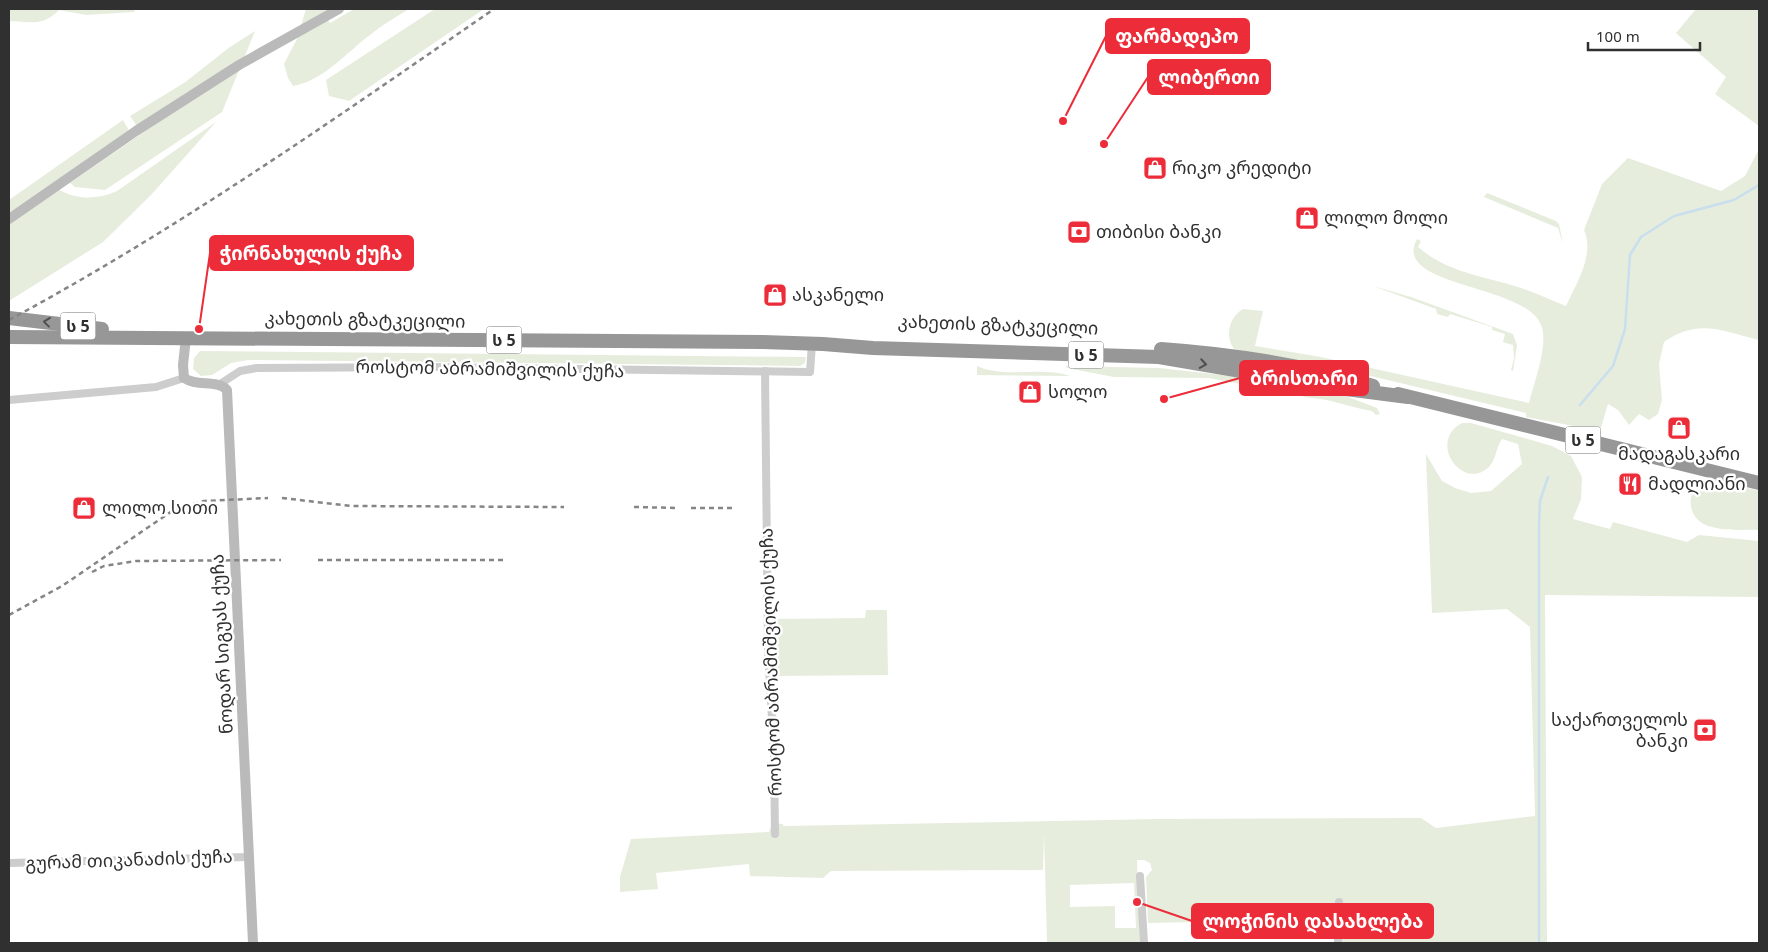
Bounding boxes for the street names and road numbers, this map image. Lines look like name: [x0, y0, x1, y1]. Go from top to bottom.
street label: კახეთის გზატკეცილი: [264, 305, 466, 333]
street label: კახეთის გზატკეცილი: [897, 309, 1099, 339]
road number: ს 5: [60, 312, 96, 340]
road number: ს 5: [486, 326, 522, 354]
road number: ს 5: [1068, 342, 1104, 368]
street label: როსტომ აბრამიშვილის ქუჩა: [355, 354, 625, 382]
road number: ს 5: [1566, 426, 1600, 454]
street label: როსტომ აბრამიშვილის ქუჩა: [753, 527, 787, 797]
street label: ნოდარ სიგუას ქუჩა: [204, 553, 238, 735]
street label: გურამ თიკანაძის ქუჩა: [25, 843, 233, 875]

